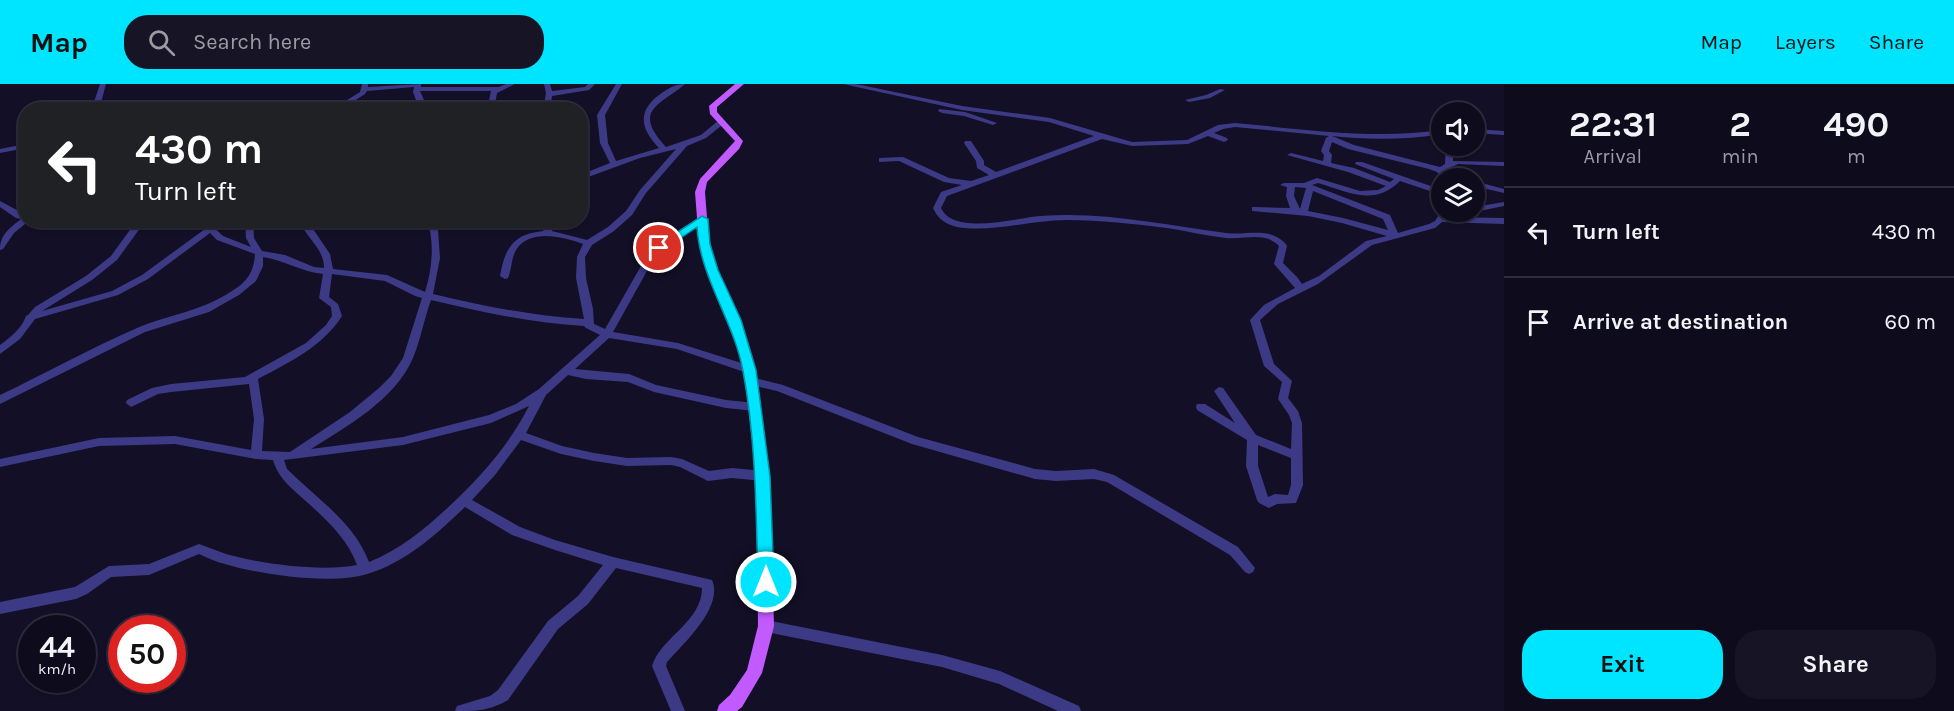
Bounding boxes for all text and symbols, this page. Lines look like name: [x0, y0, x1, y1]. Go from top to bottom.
search box: [124, 15, 544, 69]
text: Map: [30, 26, 88, 59]
icon: search: [145, 26, 178, 59]
text: Search here: [193, 29, 311, 55]
text: Map: [1700, 30, 1742, 54]
text: Layers: [1775, 30, 1836, 54]
text: Share: [1869, 30, 1924, 54]
map controls: [1431, 102, 1485, 222]
button: sound: [1431, 102, 1485, 156]
text: 22:31: [1569, 103, 1657, 145]
text: 2: [1729, 103, 1751, 145]
text: 490: [1823, 103, 1889, 145]
text: 430 m: [135, 124, 263, 174]
icon: left: [36, 126, 114, 204]
text: Arrival: [1584, 145, 1642, 168]
text: min: [1722, 145, 1759, 168]
text: m: [1847, 145, 1866, 168]
button: layers: [1431, 168, 1485, 222]
text: Turn left: [135, 175, 236, 207]
icon: left: [1522, 216, 1555, 249]
text: Turn left: [1573, 219, 1660, 245]
text: 430 m: [1872, 219, 1936, 245]
pin: [633, 222, 684, 273]
icon: arrive: [642, 231, 675, 264]
icon: arrive: [1522, 306, 1555, 339]
text: Arrive at destination: [1573, 309, 1788, 335]
text: 60 m: [1885, 309, 1936, 335]
position arrow: [734, 550, 798, 614]
speed limit sign: 50: [108, 615, 186, 693]
text: 44: [39, 629, 75, 665]
button: Exit: [1522, 630, 1723, 699]
button: Share: [1735, 630, 1936, 699]
text: km/h: [38, 660, 76, 678]

